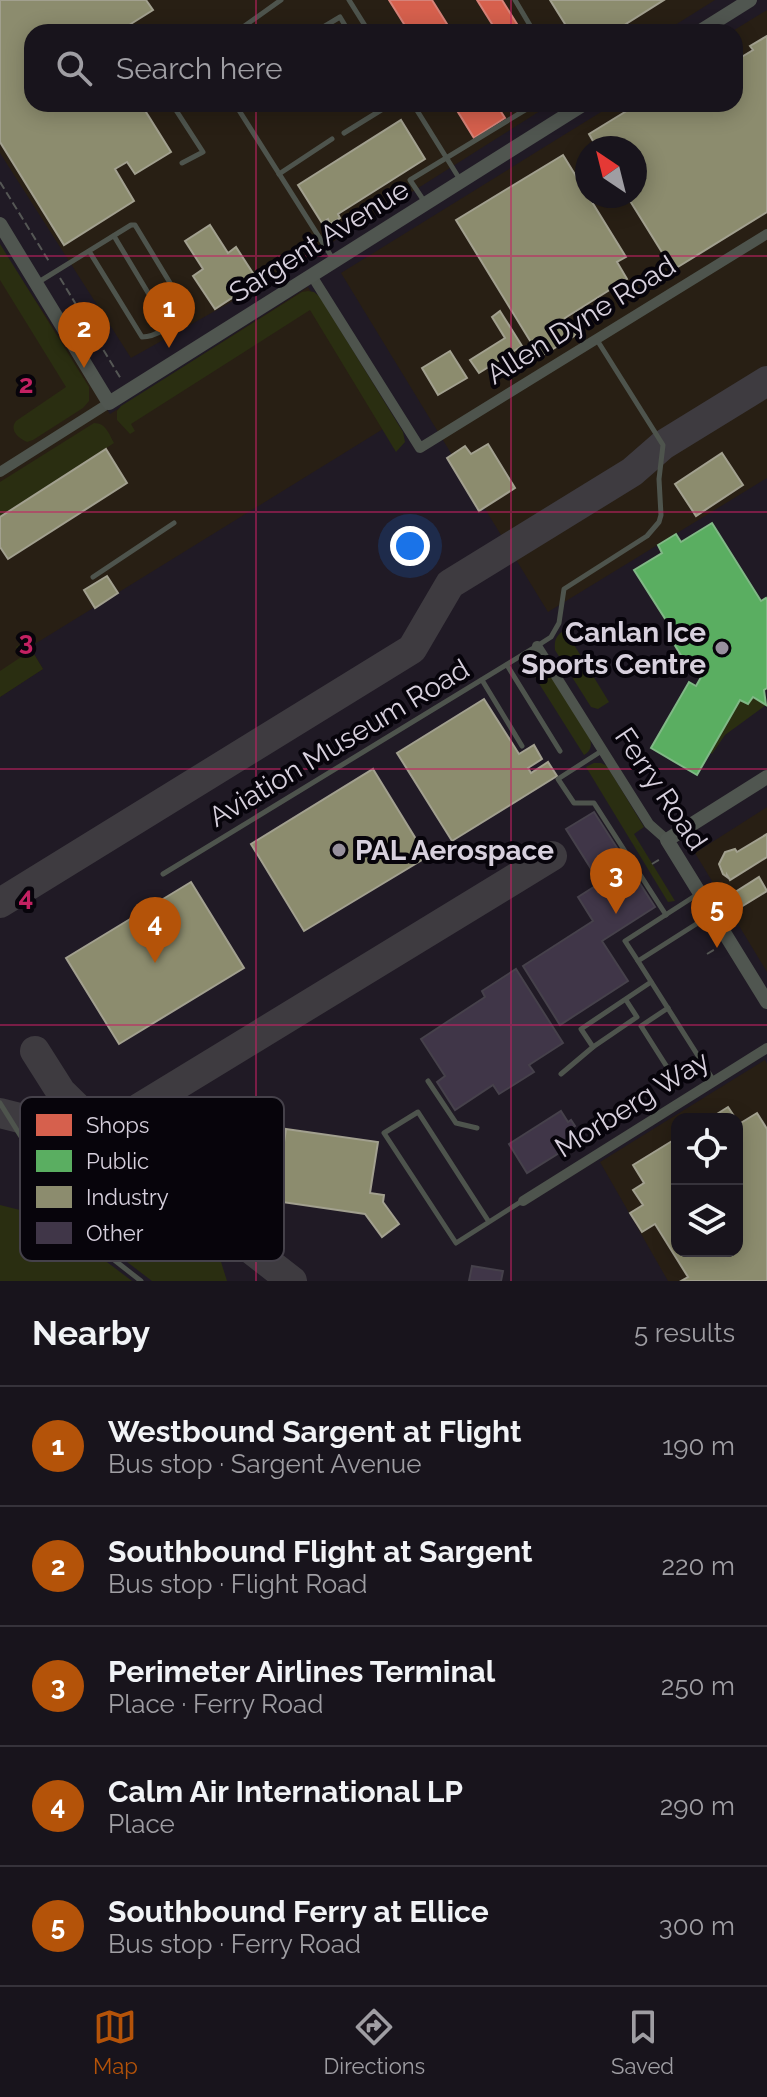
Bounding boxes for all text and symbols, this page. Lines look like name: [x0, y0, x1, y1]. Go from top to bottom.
search box: [24, 24, 743, 112]
icon: search: [52, 46, 96, 90]
text: Search here: [116, 51, 283, 86]
north arrow: [575, 136, 647, 208]
street label: Sargent Avenue: [223, 173, 415, 309]
street label: Allen Dyne Road: [481, 249, 681, 391]
pin: 1: [143, 282, 195, 348]
pin: 2: [58, 302, 110, 368]
text: 2: [19, 369, 33, 399]
your location: [390, 526, 430, 566]
place label: Canlan Ice Sports Centre: [521, 616, 706, 681]
text: 3: [19, 626, 33, 656]
marker: Canlan Ice Sports Centre: [713, 639, 731, 657]
street label: Aviation Museum Road: [203, 652, 475, 834]
street label: Ferry Road: [608, 722, 714, 856]
place label: PAL Aerospace: [355, 834, 554, 867]
marker: PAL Aerospace: [330, 841, 348, 859]
pin: 3: [590, 848, 642, 914]
text: 4: [19, 882, 33, 912]
pin: 5: [691, 882, 743, 948]
pin: 4: [129, 897, 181, 963]
street label: Morberg Way: [549, 1044, 715, 1164]
legend: [20, 1097, 284, 1261]
text: Shops: [86, 1112, 149, 1138]
map controls: [671, 1113, 743, 1257]
button: locate: [671, 1113, 743, 1185]
text: Public: [86, 1148, 149, 1174]
text: Industry: [86, 1184, 169, 1210]
button: layers: [671, 1185, 743, 1257]
text: Other: [86, 1220, 144, 1246]
text: Nearby: [32, 1313, 150, 1353]
text: 5 results: [634, 1318, 735, 1348]
text: Westbound Sargent at Flight: [108, 1414, 522, 1449]
text: 1: [52, 1431, 64, 1461]
text: 190 m: [662, 1431, 735, 1461]
text: Bus stop · Sargent Avenue: [108, 1449, 422, 1479]
text: Southbound Flight at Sargent: [108, 1534, 533, 1569]
text: 2: [51, 1551, 65, 1581]
text: 220 m: [661, 1551, 735, 1581]
text: Bus stop · Flight Road: [108, 1569, 368, 1599]
text: Perimeter Airlines Terminal: [108, 1654, 495, 1689]
text: 3: [51, 1671, 65, 1701]
text: 250 m: [661, 1671, 735, 1701]
text: Place · Ferry Road: [108, 1689, 323, 1719]
text: Calm Air International LP: [108, 1774, 463, 1809]
text: 4: [51, 1791, 65, 1821]
text: 290 m: [660, 1791, 735, 1821]
text: Place: [108, 1809, 175, 1839]
text: Southbound Ferry at Ellice: [108, 1894, 489, 1929]
text: 5: [51, 1911, 65, 1941]
text: 300 m: [659, 1911, 735, 1941]
text: Bus stop · Ferry Road: [108, 1929, 361, 1959]
tab: Map: [93, 2005, 138, 2079]
tab: Directions: [324, 2005, 425, 2079]
tab: Saved: [611, 2005, 674, 2079]

